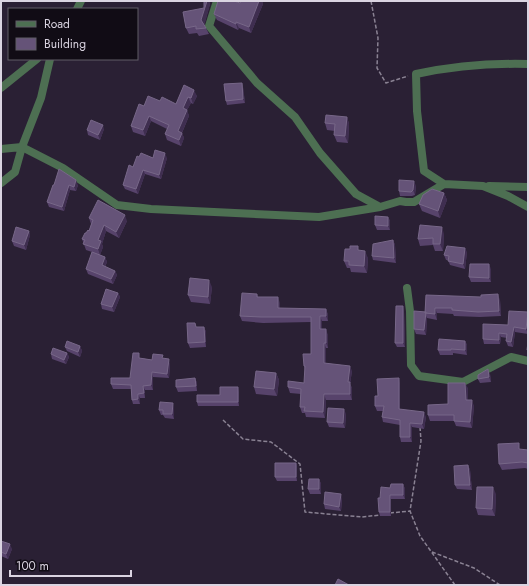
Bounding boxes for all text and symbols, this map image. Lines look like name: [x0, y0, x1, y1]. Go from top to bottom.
legend: [8, 8, 138, 60]
text: Road: [44, 15, 70, 33]
text: Building: [44, 35, 86, 53]
scale bar: [10, 552, 131, 578]
text: 100 m: [16, 557, 49, 575]

